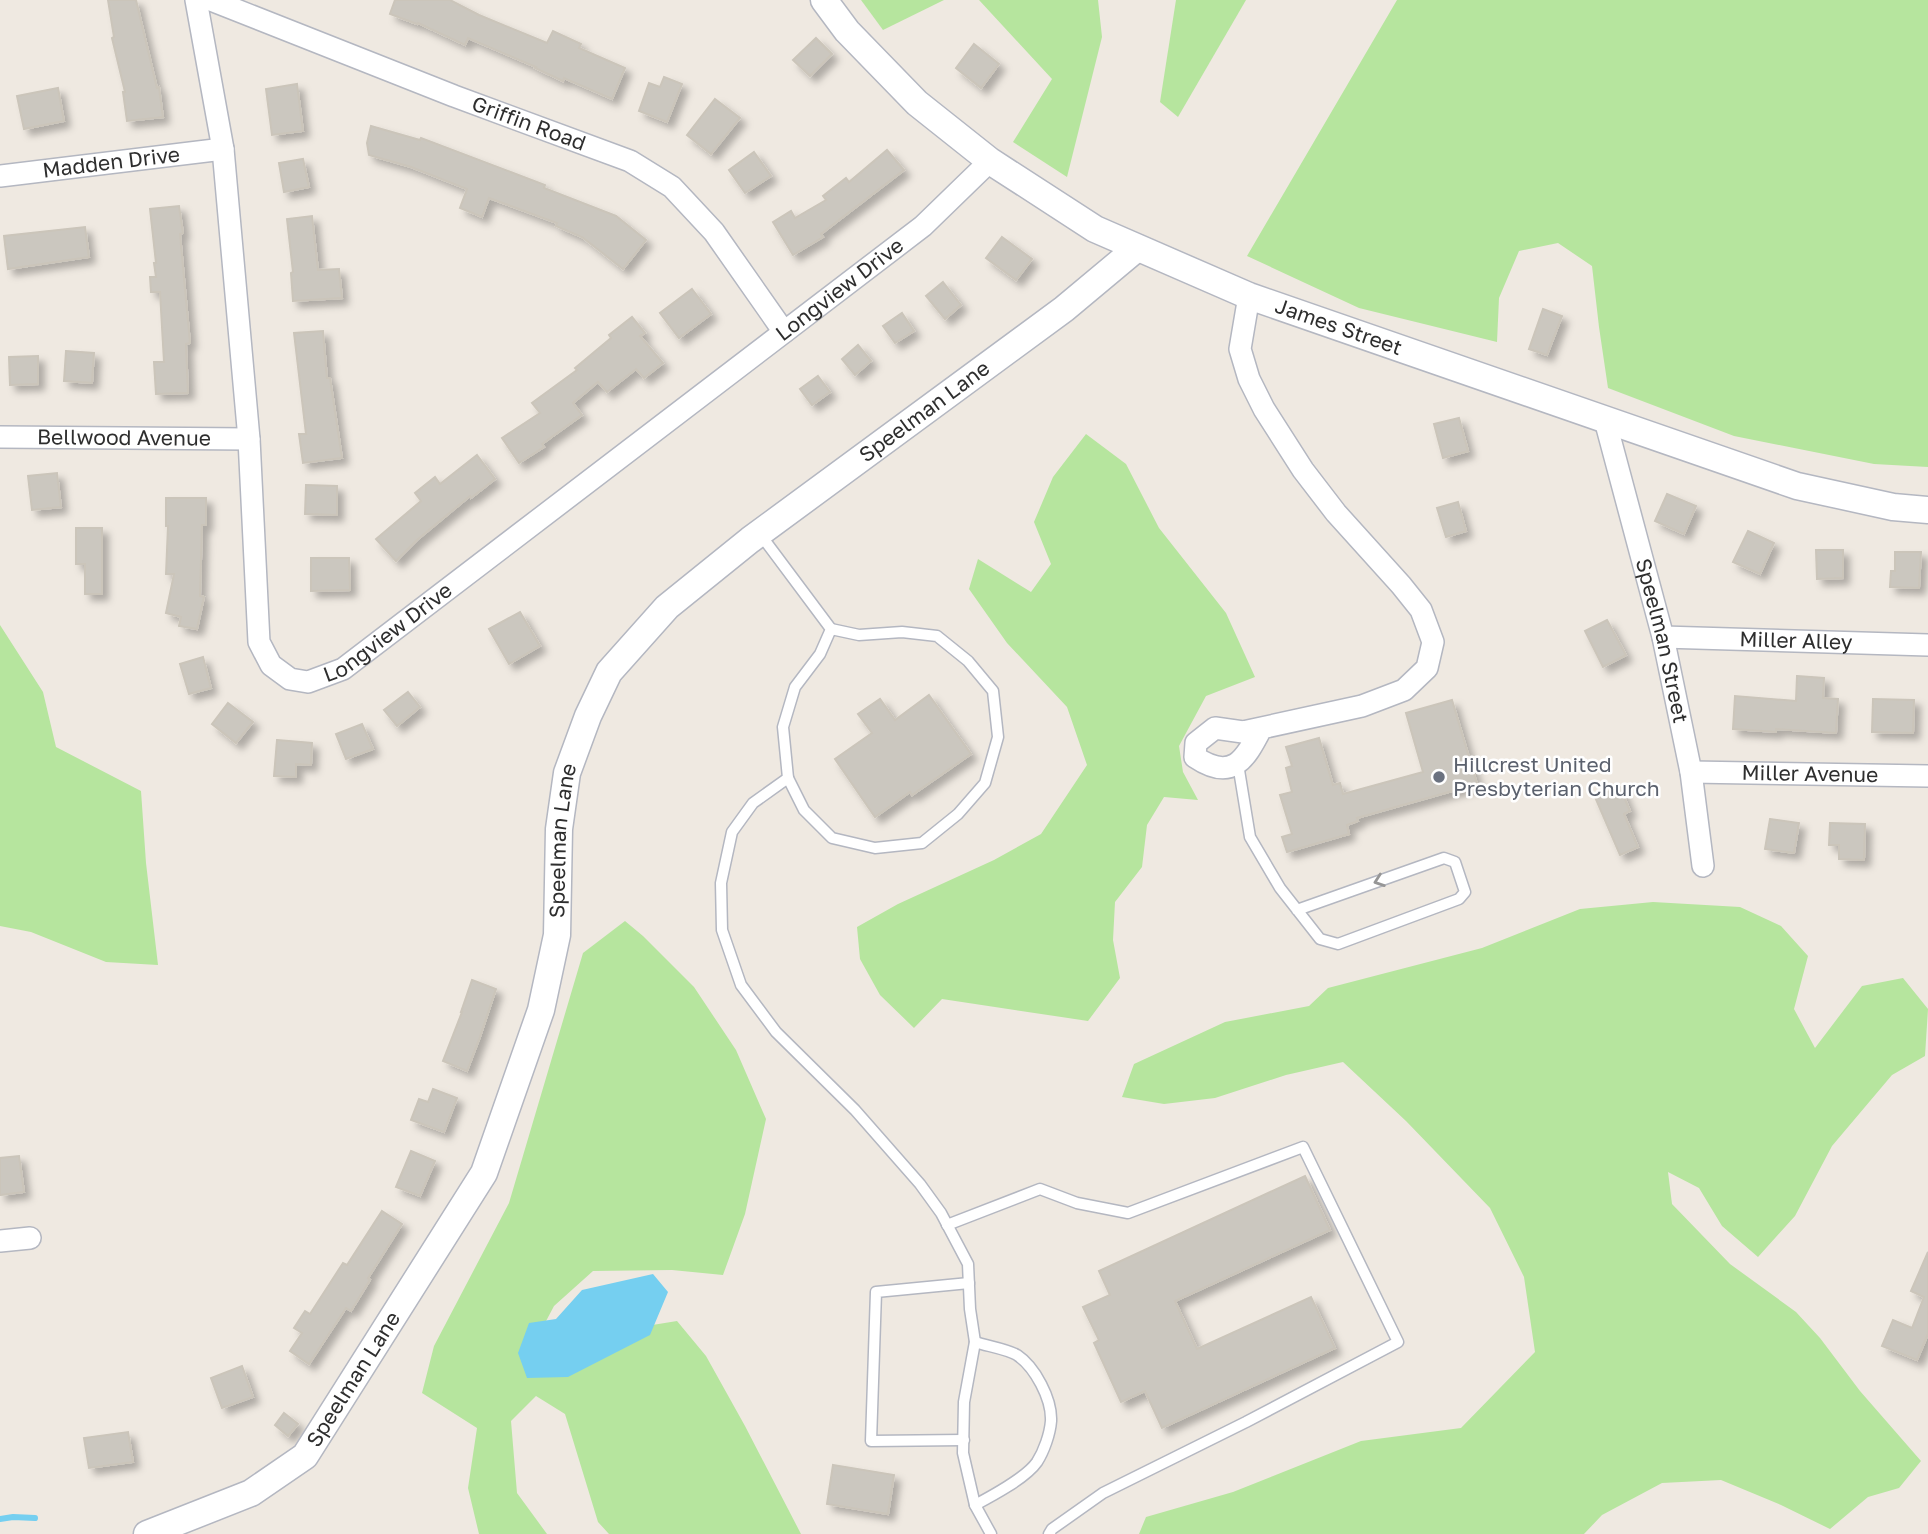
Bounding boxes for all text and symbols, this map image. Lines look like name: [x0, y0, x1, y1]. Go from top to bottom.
street label: Griffin Road: [469, 90, 590, 156]
street label: Madden Drive: [41, 140, 181, 183]
street label: Longview Drive: [770, 232, 908, 346]
street label: James Street: [1272, 292, 1406, 360]
street label: Speelman Lane: [854, 354, 994, 467]
street label: Bellwood Avenue: [37, 423, 211, 451]
street label: Speelman Street: [1631, 555, 1694, 725]
street label: Longview Drive: [319, 577, 457, 687]
street label: Miller Alley: [1739, 625, 1853, 655]
place label: Hillcrest United Presbyterian Church: [1453, 751, 1660, 801]
street label: Speelman Lane: [543, 759, 582, 918]
street label: Miller Avenue: [1741, 759, 1879, 787]
marker: Hillcrest United Presbyterian Church: [1431, 769, 1447, 785]
one-way arrow: [1374, 873, 1386, 887]
street label: Speelman Lane: [300, 1306, 405, 1451]

